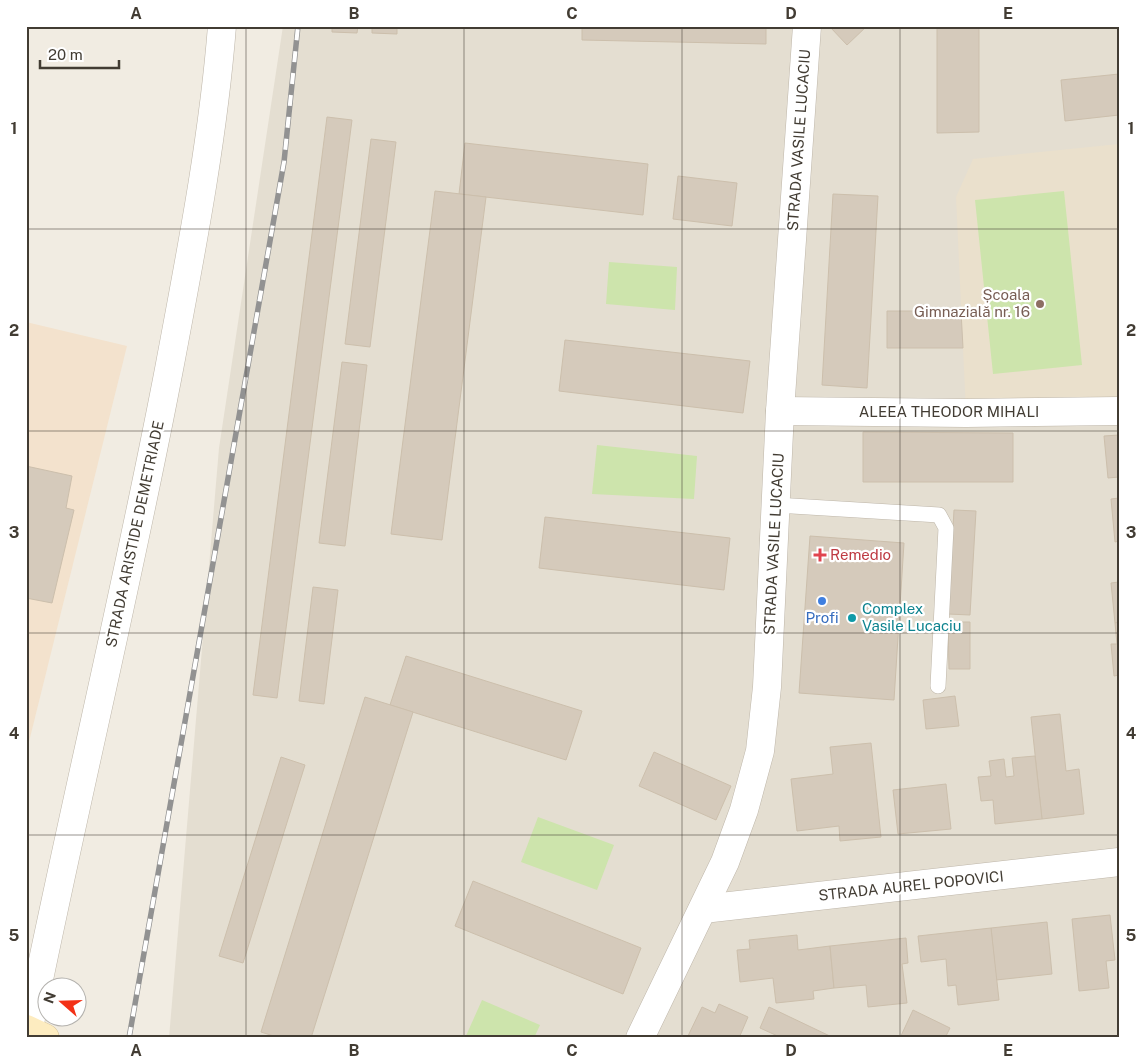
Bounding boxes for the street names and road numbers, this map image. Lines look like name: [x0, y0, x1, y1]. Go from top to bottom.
street label: STRADA VASILE LUCACIU: [784, 48, 813, 231]
street label: ALEEA THEODOR MIHALI: [859, 403, 1039, 420]
street label: STRADA ARISTIDE DEMETRIADE: [102, 419, 167, 649]
street label: STRADA VASILE LUCACIU: [760, 453, 787, 635]
street label: STRADA AUREL POPOVICI: [817, 867, 1004, 904]

